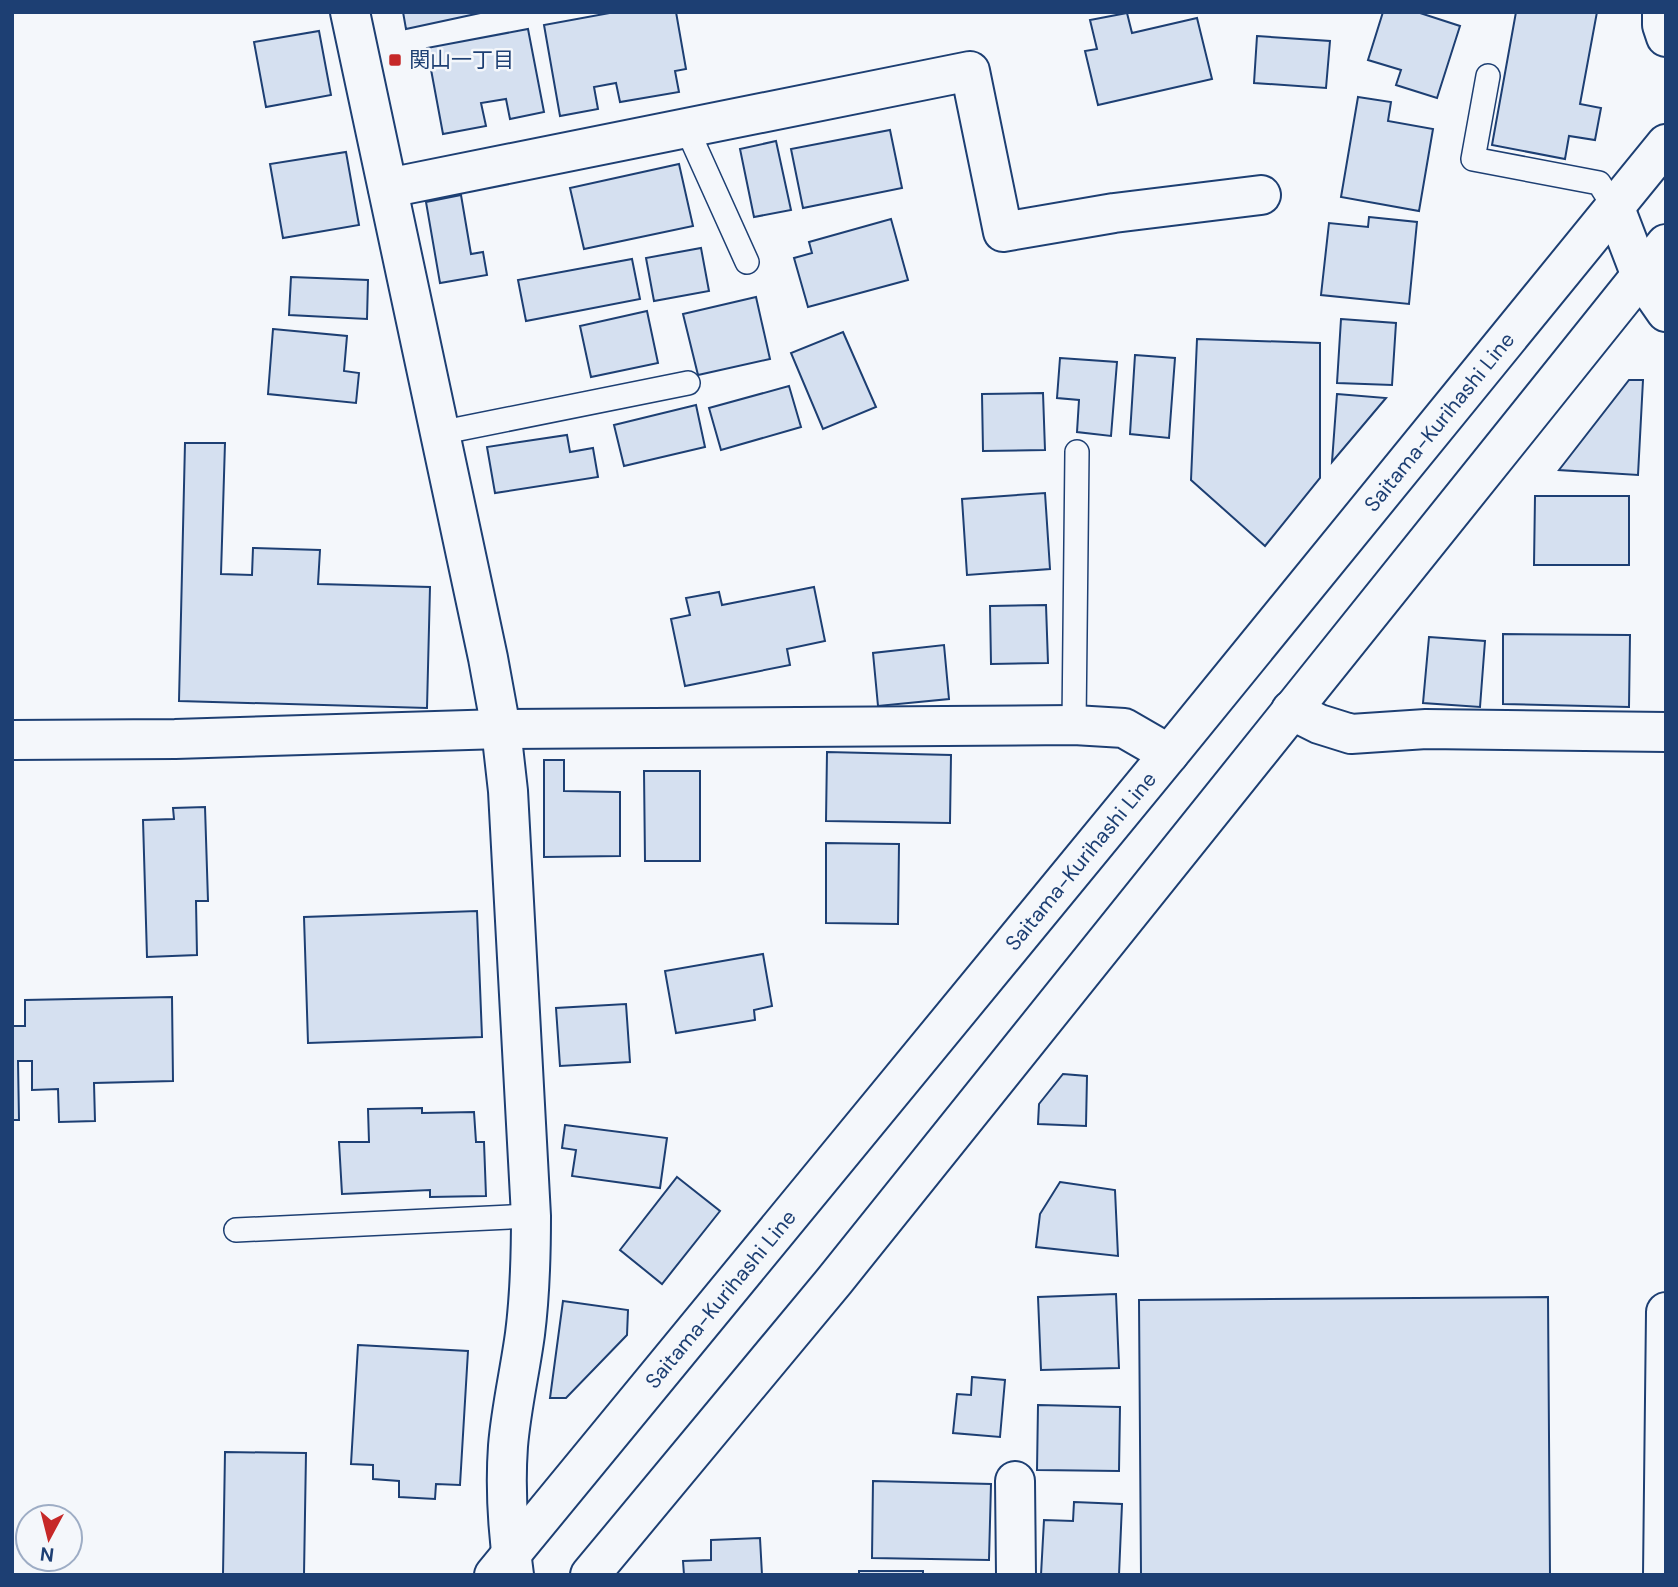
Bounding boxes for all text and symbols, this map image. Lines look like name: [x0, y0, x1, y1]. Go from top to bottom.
place label: 関山一丁目: [409, 46, 514, 74]
marker: 関山一丁目: [387, 52, 403, 68]
street label: Saitama-Kurihashi Line: [1358, 327, 1521, 518]
street label: Saitama-Kurihashi Line: [999, 766, 1163, 957]
street label: Saitama-Kurihashi Line: [639, 1204, 803, 1394]
north arrow: [14, 1503, 84, 1573]
text: N: [39, 1541, 55, 1568]

